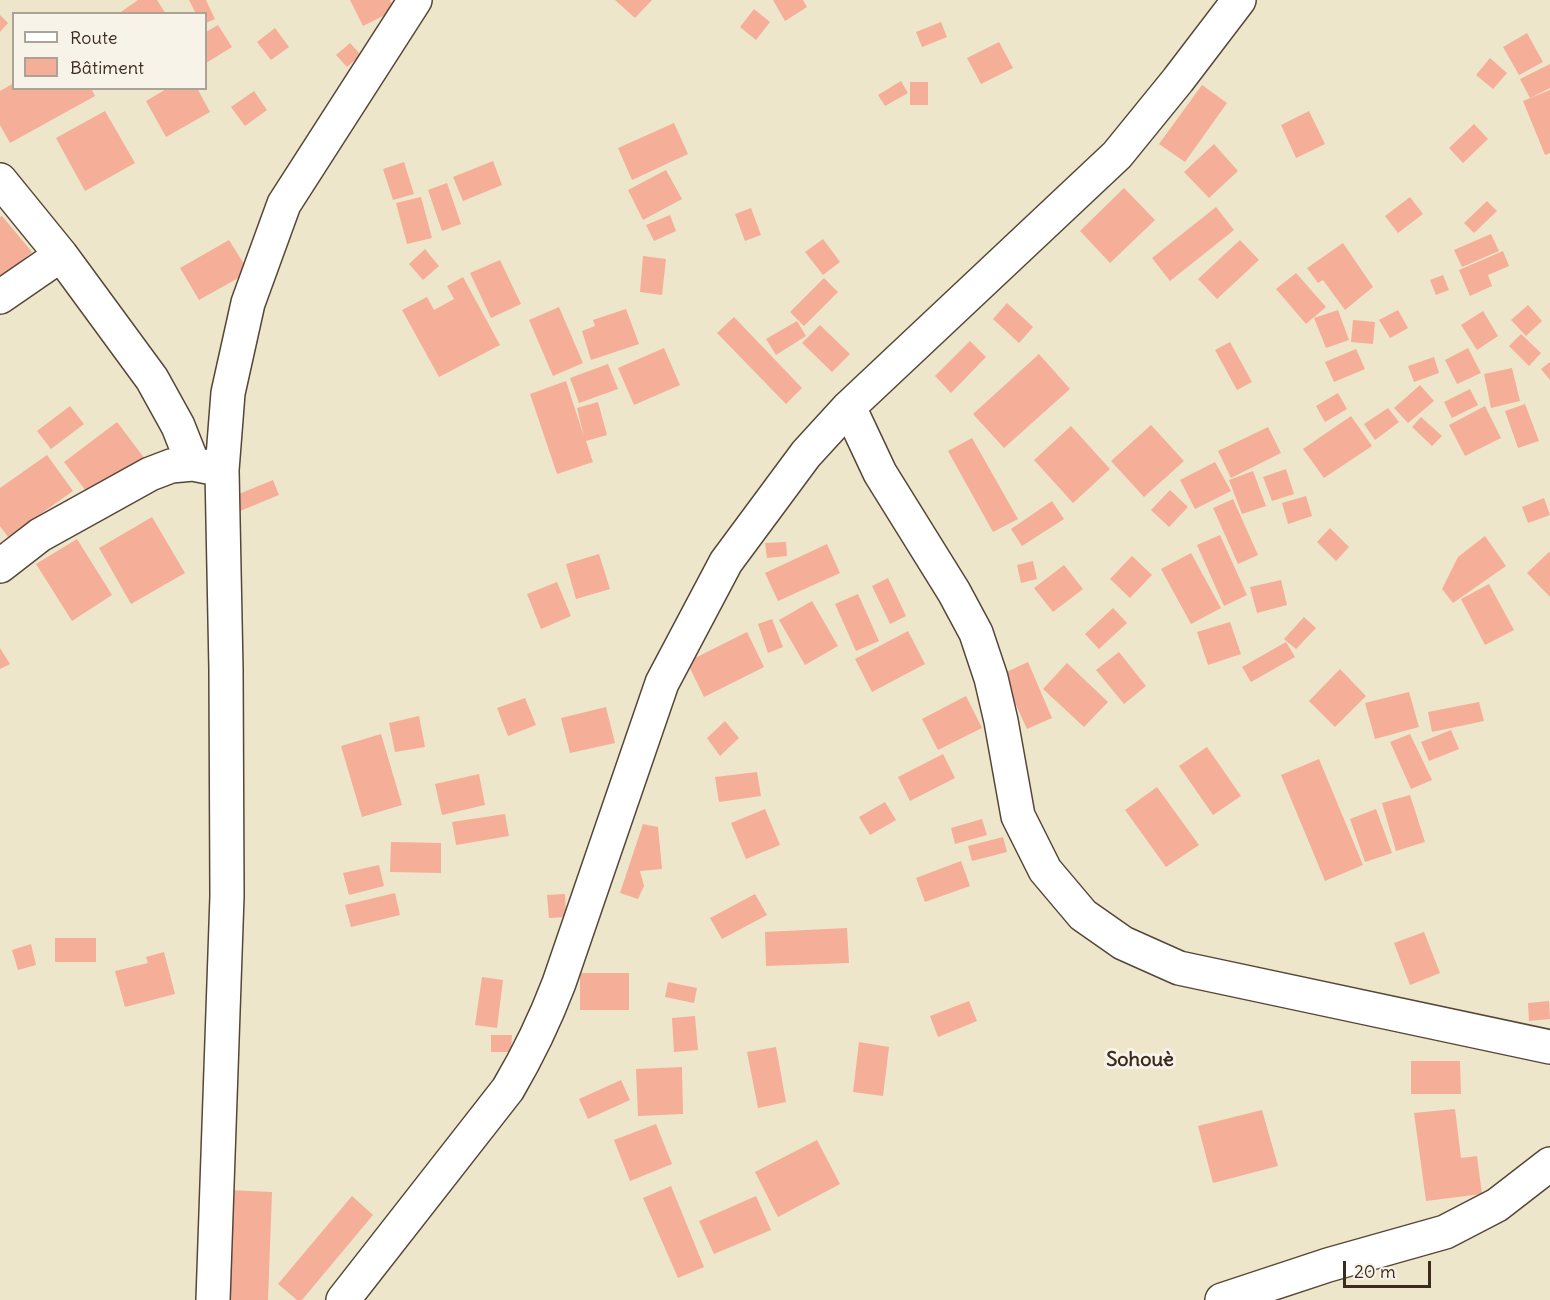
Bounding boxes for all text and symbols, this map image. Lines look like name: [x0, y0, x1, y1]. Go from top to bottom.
legend: [12, 12, 207, 90]
text: Route: [70, 26, 118, 49]
text: Bâtiment: [70, 56, 144, 79]
district label: Sohouè: [1106, 1048, 1174, 1072]
scale bar: [1346, 1249, 1434, 1287]
text: 20 m: [1354, 1260, 1396, 1283]

